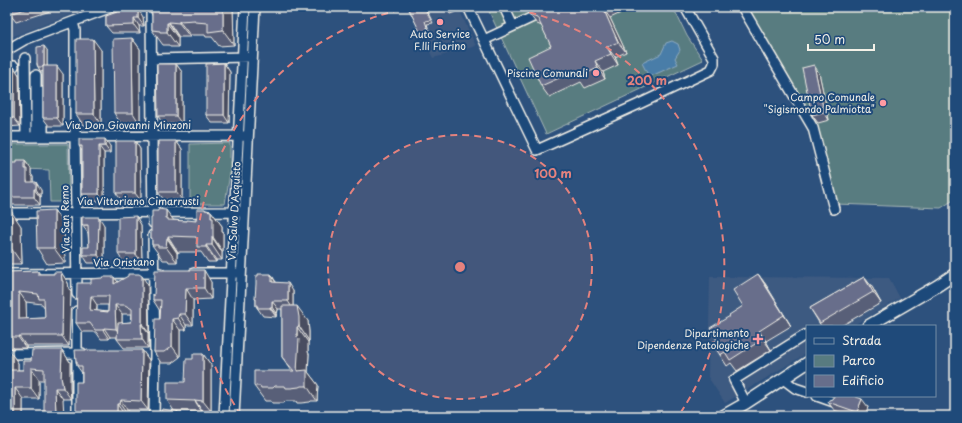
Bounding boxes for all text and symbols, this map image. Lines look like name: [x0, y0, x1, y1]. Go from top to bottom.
marker: Auto Service F.lli Fiorino: [435, 17, 445, 27]
place label: Auto Service F.lli Fiorino: [410, 26, 470, 53]
scale bar: [808, 26, 874, 52]
text: 50 m: [814, 30, 845, 48]
place label: Piscine Comunali: [507, 65, 588, 80]
marker: Piscine Comunali: [591, 68, 601, 78]
text: 200 m: [627, 71, 667, 89]
place label: Campo Comunale "Sigismondo Palmiotta": [764, 89, 875, 116]
marker: Campo Comunale "Sigismondo Palmiotta": [878, 98, 888, 108]
street label: Via Don Giovanni Minzoni: [65, 117, 191, 132]
street label: Via Salvo D'Acquisto: [223, 161, 244, 261]
text: 100 m: [534, 164, 572, 182]
street label: Via San Remo: [56, 184, 73, 253]
street label: Via Vittoriano Cimarrusti: [77, 193, 199, 208]
street label: Via Oristano: [93, 253, 155, 270]
centre of rings: [453, 260, 467, 274]
place label: Dipartimento Dipendenze Patologiche: [637, 325, 749, 352]
legend: [806, 325, 936, 397]
text: Strada: [842, 331, 882, 349]
marker: Dipartimento Dipendenze Patologiche: [752, 333, 764, 345]
text: Parco: [842, 351, 876, 369]
text: Edificio: [842, 371, 884, 389]

